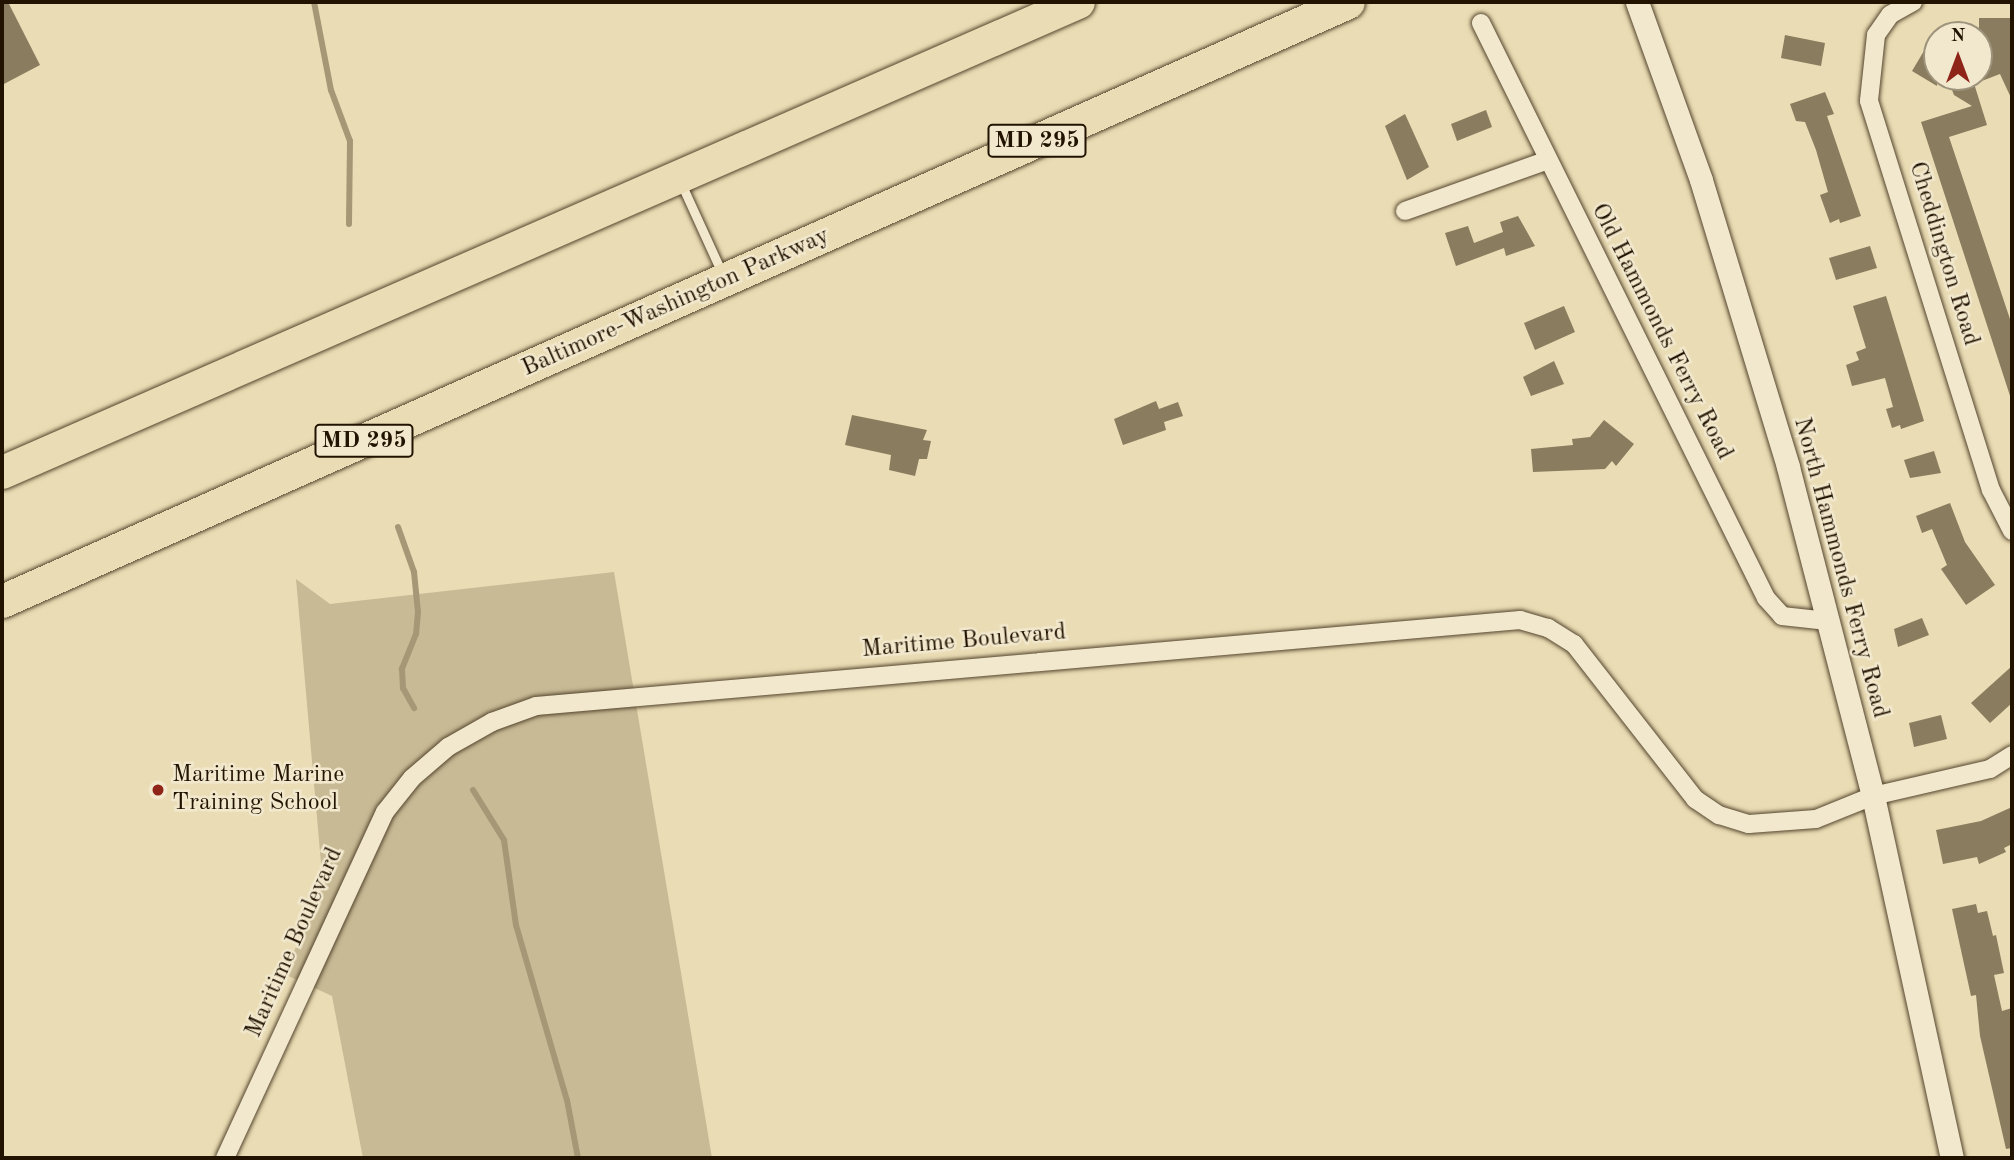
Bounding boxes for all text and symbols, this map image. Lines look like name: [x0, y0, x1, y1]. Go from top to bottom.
north arrow: [1923, 21, 1993, 91]
text: N: [1951, 27, 1965, 46]
road number: MD 295: [986, 122, 1088, 160]
street label: Cheddington Road: [1901, 158, 1985, 350]
street label: Old Hammonds Ferry Road: [1584, 199, 1738, 465]
street label: Baltimore-Washington Parkway: [518, 222, 834, 384]
street label: North Hammonds Ferry Road: [1786, 415, 1894, 721]
road number: MD 295: [313, 422, 415, 461]
street label: Maritime Boulevard: [861, 619, 1067, 665]
place label: Maritime Marine Training School: [172, 762, 344, 818]
marker: Maritime Marine Training School: [150, 782, 166, 798]
street label: Maritime Boulevard: [240, 844, 350, 1042]

